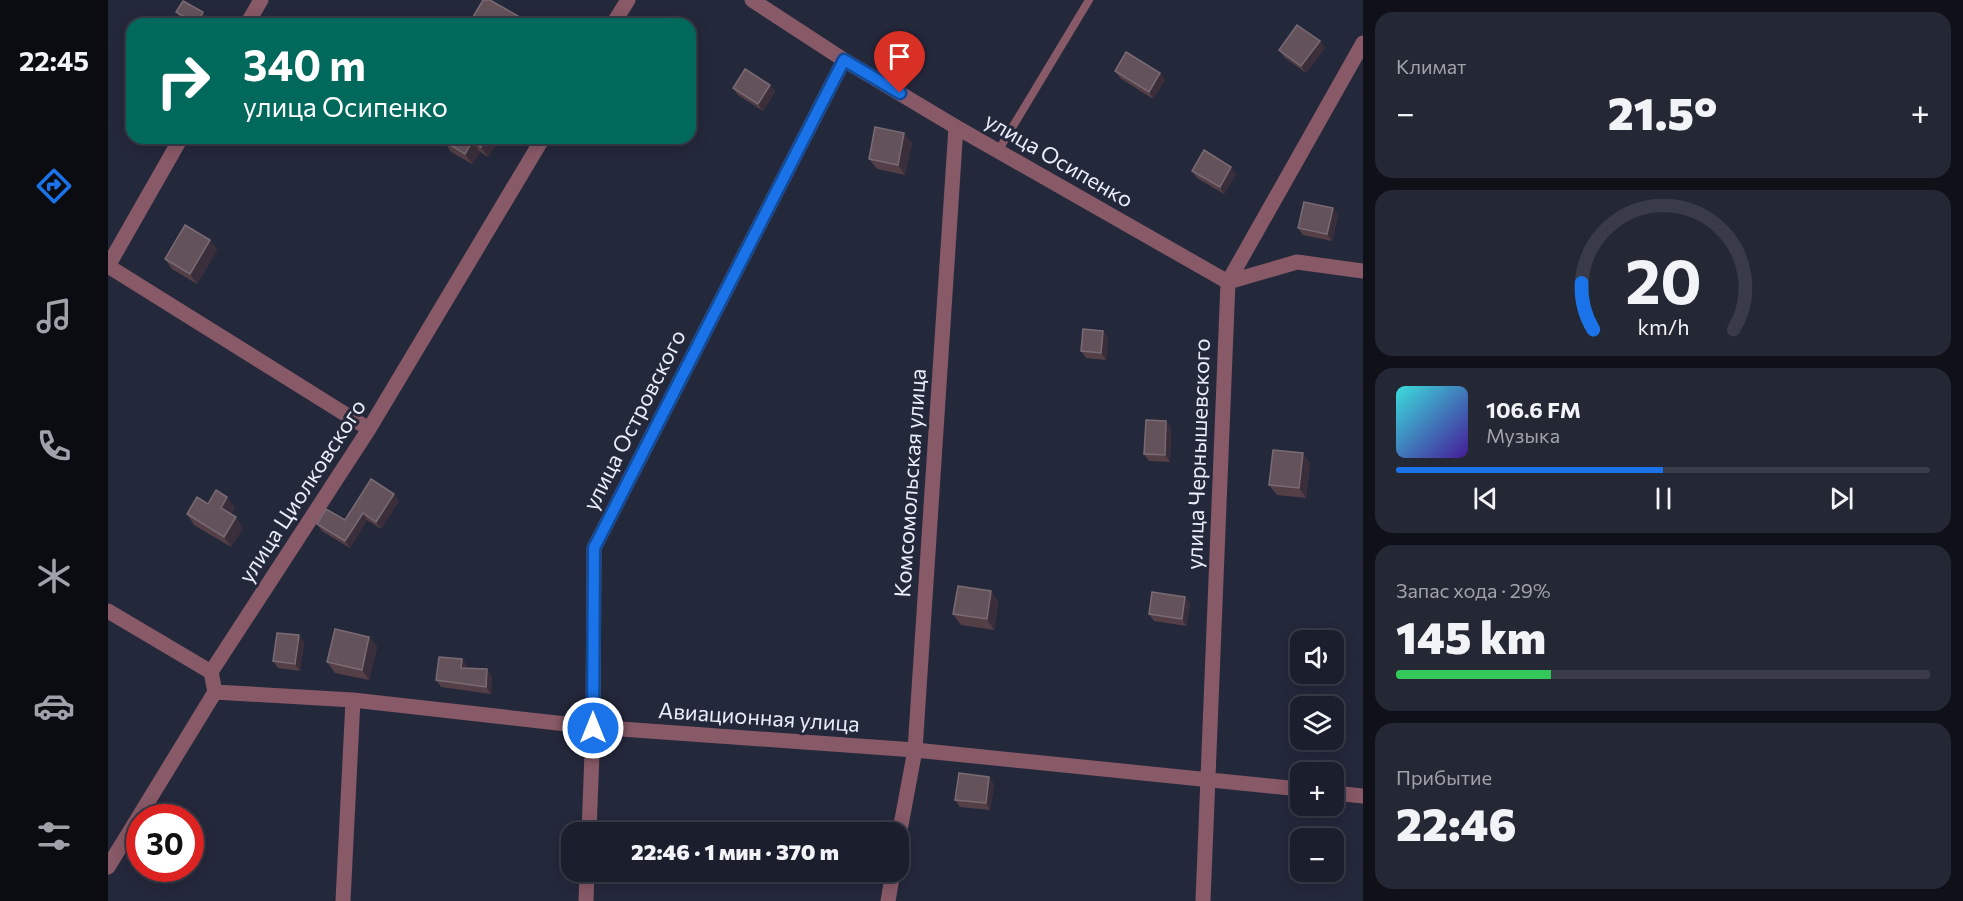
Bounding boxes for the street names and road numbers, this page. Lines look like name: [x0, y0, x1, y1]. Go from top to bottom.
street label: улица Осипенко: [980, 106, 1138, 213]
street label: улица Островского: [576, 325, 691, 515]
street label: улица Чернышевского: [1180, 338, 1215, 570]
street label: Комсомольская улица: [888, 368, 931, 598]
street label: улица Циолковского: [232, 394, 371, 588]
street label: Авиационная улица: [657, 696, 861, 737]

